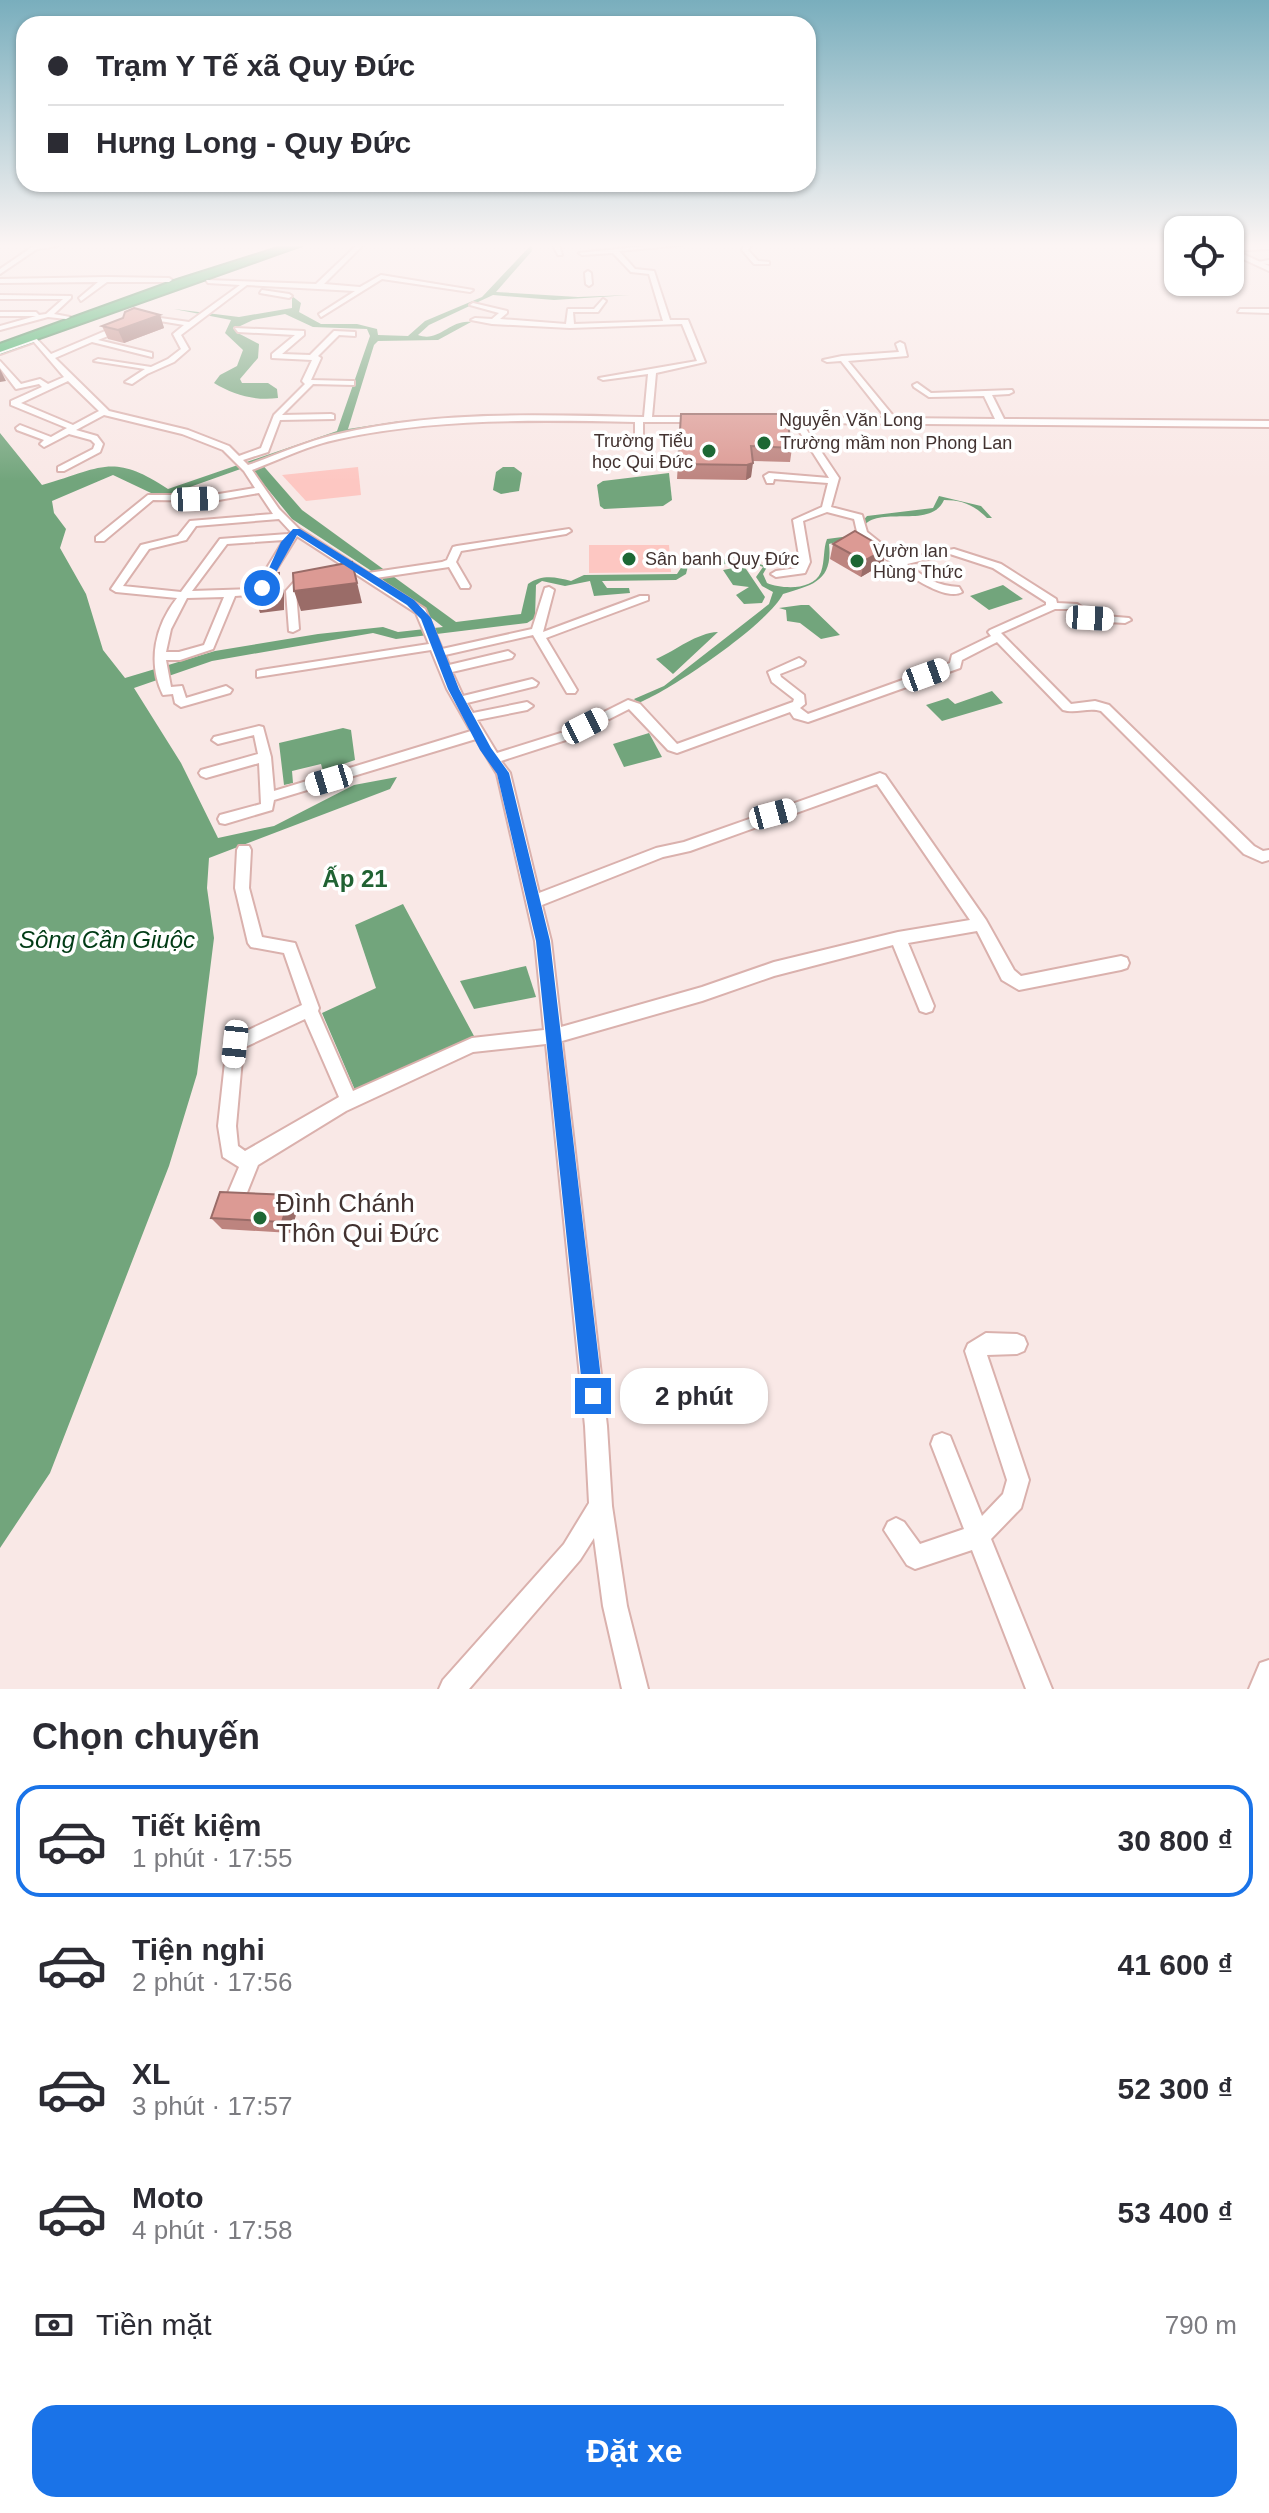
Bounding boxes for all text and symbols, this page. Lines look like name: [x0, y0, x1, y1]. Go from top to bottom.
text: Trạm Y Tế xã Quy Đức: [96, 49, 415, 82]
text: Hưng Long - Quy Đức: [96, 126, 411, 159]
map controls: [1164, 216, 1244, 296]
button: locate: [1164, 216, 1244, 296]
street label: Nguyễn Văn Long: [779, 409, 923, 430]
place label: Trường Tiểu học Qui Đức: [592, 431, 693, 472]
place label: Trường mầm non Phong Lan: [780, 433, 1012, 453]
marker: Trường mầm non Phong Lan: [755, 434, 773, 452]
marker: Trường Tiểu học Qui Đức: [700, 442, 718, 460]
car: [171, 486, 219, 512]
place label: Vườn lan Hùng Thức: [873, 541, 963, 582]
place label: Sân banh Quy Đức: [645, 549, 799, 569]
marker: Sân banh Quy Đức: [620, 550, 638, 568]
marker: Vườn lan Hùng Thức: [848, 552, 866, 570]
route start: [244, 570, 280, 606]
car: [1065, 605, 1115, 631]
car: [899, 656, 953, 694]
car: [558, 704, 612, 748]
car: [303, 762, 355, 798]
car: [747, 796, 799, 832]
district label: Ấp 21: [322, 865, 388, 892]
water label: Sông Cần Giuộc: [19, 926, 195, 953]
car: [221, 1019, 249, 1069]
place label: Đình Chánh Thôn Qui Đức: [276, 1188, 439, 1248]
marker: Đình Chánh Thôn Qui Đức: [251, 1209, 269, 1227]
callout: 2 phút: [621, 1368, 769, 1424]
route end: [575, 1378, 611, 1414]
text: 2 phút: [655, 1381, 733, 1411]
text: Chọn chuyến: [32, 1716, 260, 1757]
icon: car: [36, 1805, 108, 1877]
text: Tiết kiệm: [132, 1809, 262, 1842]
text: 30 800 ₫: [1118, 1824, 1233, 1857]
text: 1 phút · 17:55: [132, 1843, 292, 1873]
icon: car: [36, 1929, 108, 2001]
text: Tiện nghi: [132, 1933, 265, 1966]
text: 41 600 ₫: [1118, 1948, 1233, 1981]
text: 2 phút · 17:56: [132, 1967, 292, 1997]
icon: car: [36, 2053, 108, 2125]
text: XL: [132, 2057, 170, 2090]
text: 52 300 ₫: [1118, 2072, 1233, 2105]
text: 3 phút · 17:57: [132, 2091, 292, 2121]
icon: car: [36, 2177, 108, 2249]
text: Moto: [132, 2181, 204, 2214]
text: 53 400 ₫: [1118, 2196, 1233, 2229]
text: 4 phút · 17:58: [132, 2215, 292, 2245]
icon: cash: [32, 2303, 76, 2347]
text: Tiền mặt: [96, 2308, 212, 2341]
text: 790 m: [1165, 2310, 1237, 2340]
button: Đặt xe: [32, 2405, 1237, 2497]

